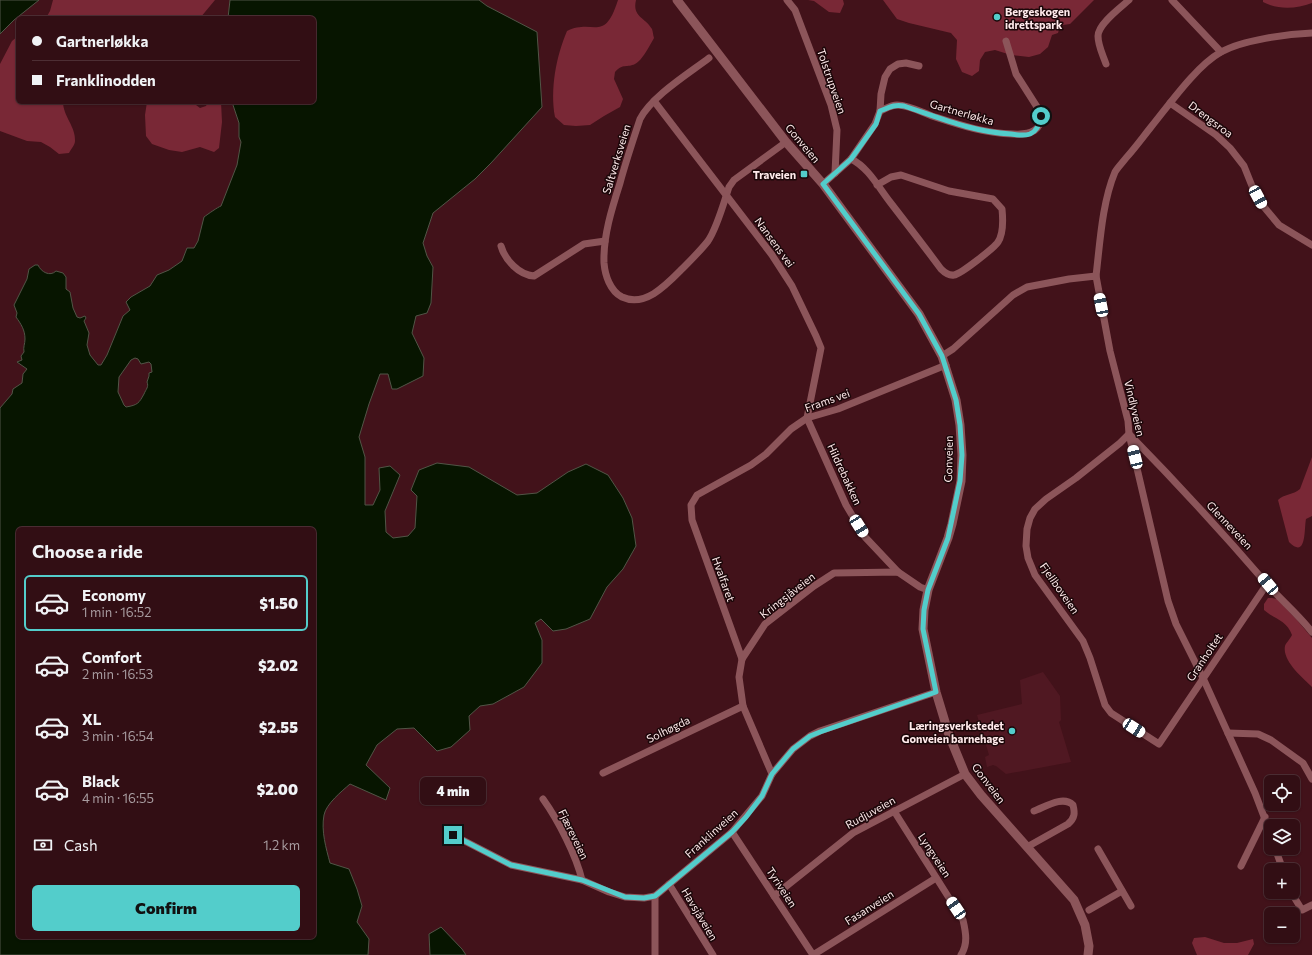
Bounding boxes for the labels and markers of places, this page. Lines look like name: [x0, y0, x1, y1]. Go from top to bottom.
place label: Bergeskogen idrettspark: [1005, 5, 1070, 31]
marker: Bergeskogen idrettspark: [992, 12, 1002, 22]
place label: Traveien: [753, 168, 796, 181]
marker: Traveien: [799, 169, 809, 179]
place label: Læringsverkstedet Gonveien barnehage: [901, 719, 1004, 745]
marker: Læringsverkstedet Gonveien barnehage: [1007, 726, 1017, 736]

